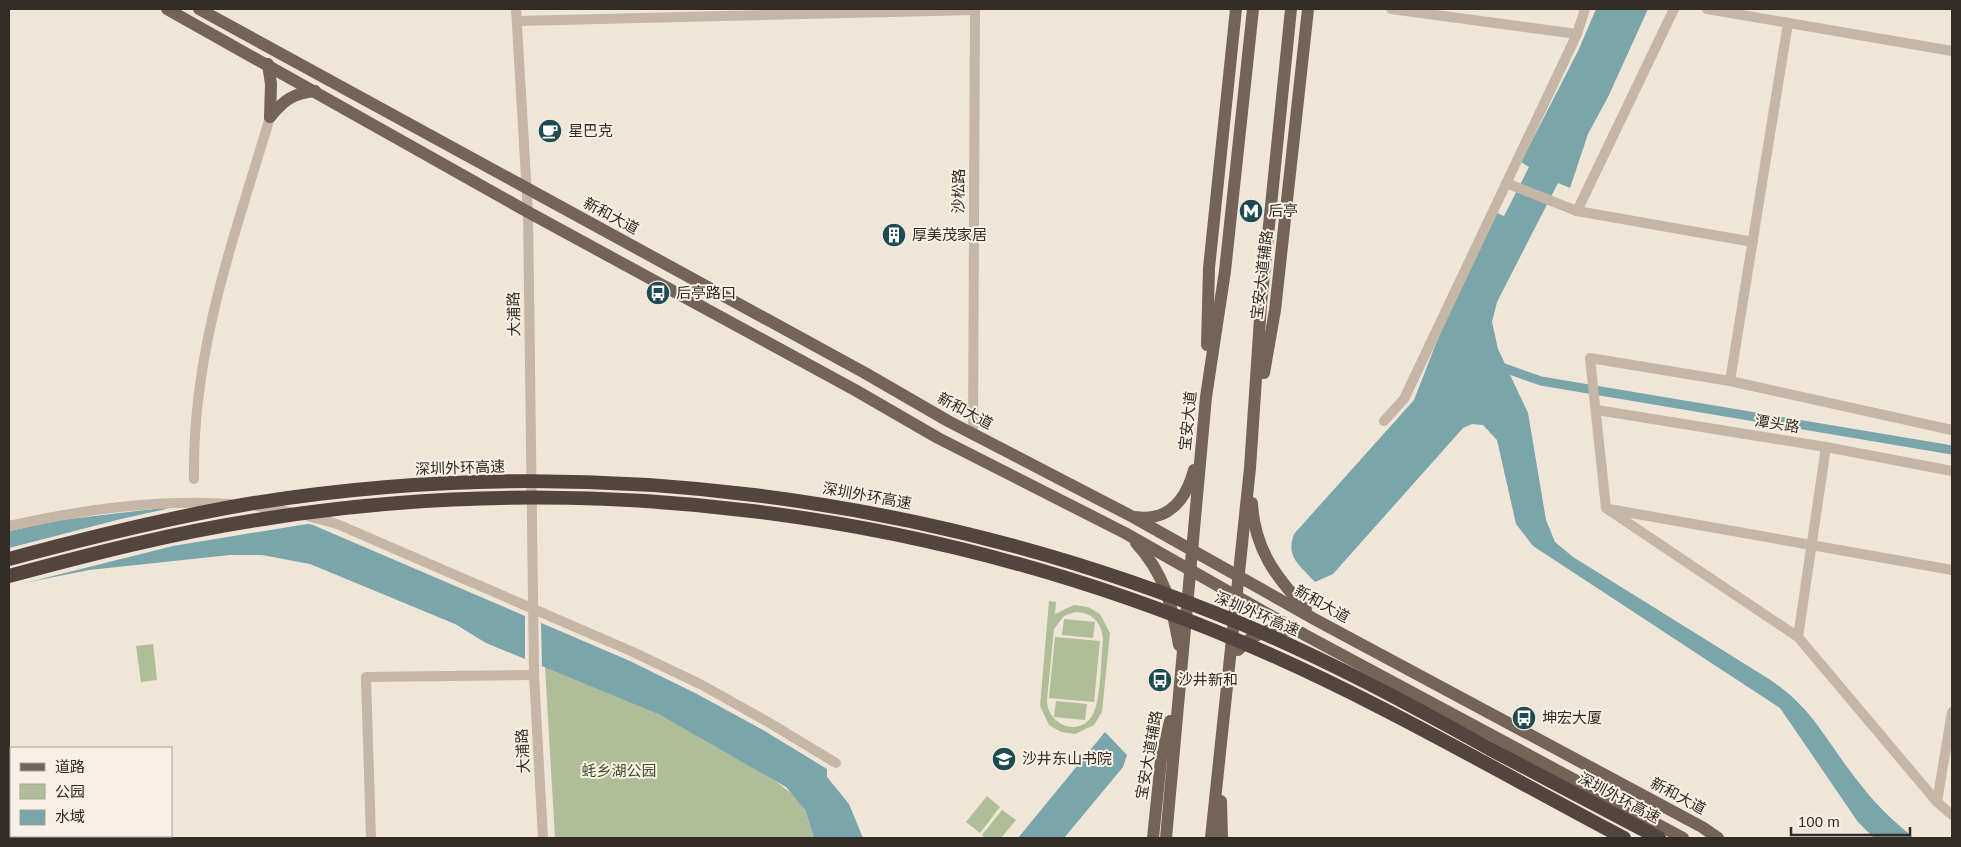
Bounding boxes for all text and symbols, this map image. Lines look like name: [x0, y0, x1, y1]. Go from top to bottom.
cafe icon: 星巴克: [537, 118, 563, 144]
place label: 星巴克: [568, 122, 613, 139]
street label: 沙松路: [950, 168, 967, 214]
street label: 新和大道: [581, 194, 642, 237]
metro station icon: 后亭: [1238, 198, 1264, 224]
place label: 后亭: [1268, 202, 1298, 219]
building icon: 厚美茂家居: [881, 222, 907, 248]
place label: 厚美茂家居: [912, 226, 987, 243]
street label: 宝安大道辅路: [1248, 229, 1275, 321]
bus stop icon: 后亭路口: [645, 280, 671, 306]
place label: 后亭路口: [676, 284, 736, 301]
street label: 大浦路: [505, 291, 522, 337]
street label: 新和大道: [935, 389, 996, 432]
street label: 宝安大道: [1176, 390, 1199, 452]
street label: 潭头路: [1754, 412, 1801, 435]
street label: 深圳外环高速: [415, 457, 505, 478]
street label: 深圳外环高速: [821, 479, 913, 512]
street label: 新和大道: [1292, 582, 1353, 626]
street label: 深圳外环高速: [1212, 588, 1302, 639]
bus stop icon: 沙井新和: [1147, 667, 1173, 693]
place label: 沙井新和: [1178, 671, 1238, 688]
bus stop icon: 坤宏大厦: [1511, 705, 1537, 731]
street label: 宝安大道辅路: [1132, 709, 1165, 801]
place label: 坤宏大厦: [1542, 709, 1602, 726]
street label: 大浦路: [513, 728, 532, 774]
school or university icon: 沙井东山书院: [991, 746, 1017, 772]
legend: [10, 747, 172, 837]
place label: 沙井东山书院: [1022, 750, 1112, 767]
text: 道路: [55, 758, 85, 775]
park label: 蚝乡湖公园: [581, 762, 657, 779]
street label: 深圳外环高速: [1576, 769, 1663, 826]
street label: 新和大道: [1648, 774, 1709, 817]
text: 公园: [55, 783, 85, 800]
scale bar: [1791, 804, 1910, 836]
text: 水域: [55, 808, 85, 825]
text: 100 m: [1798, 813, 1840, 830]

